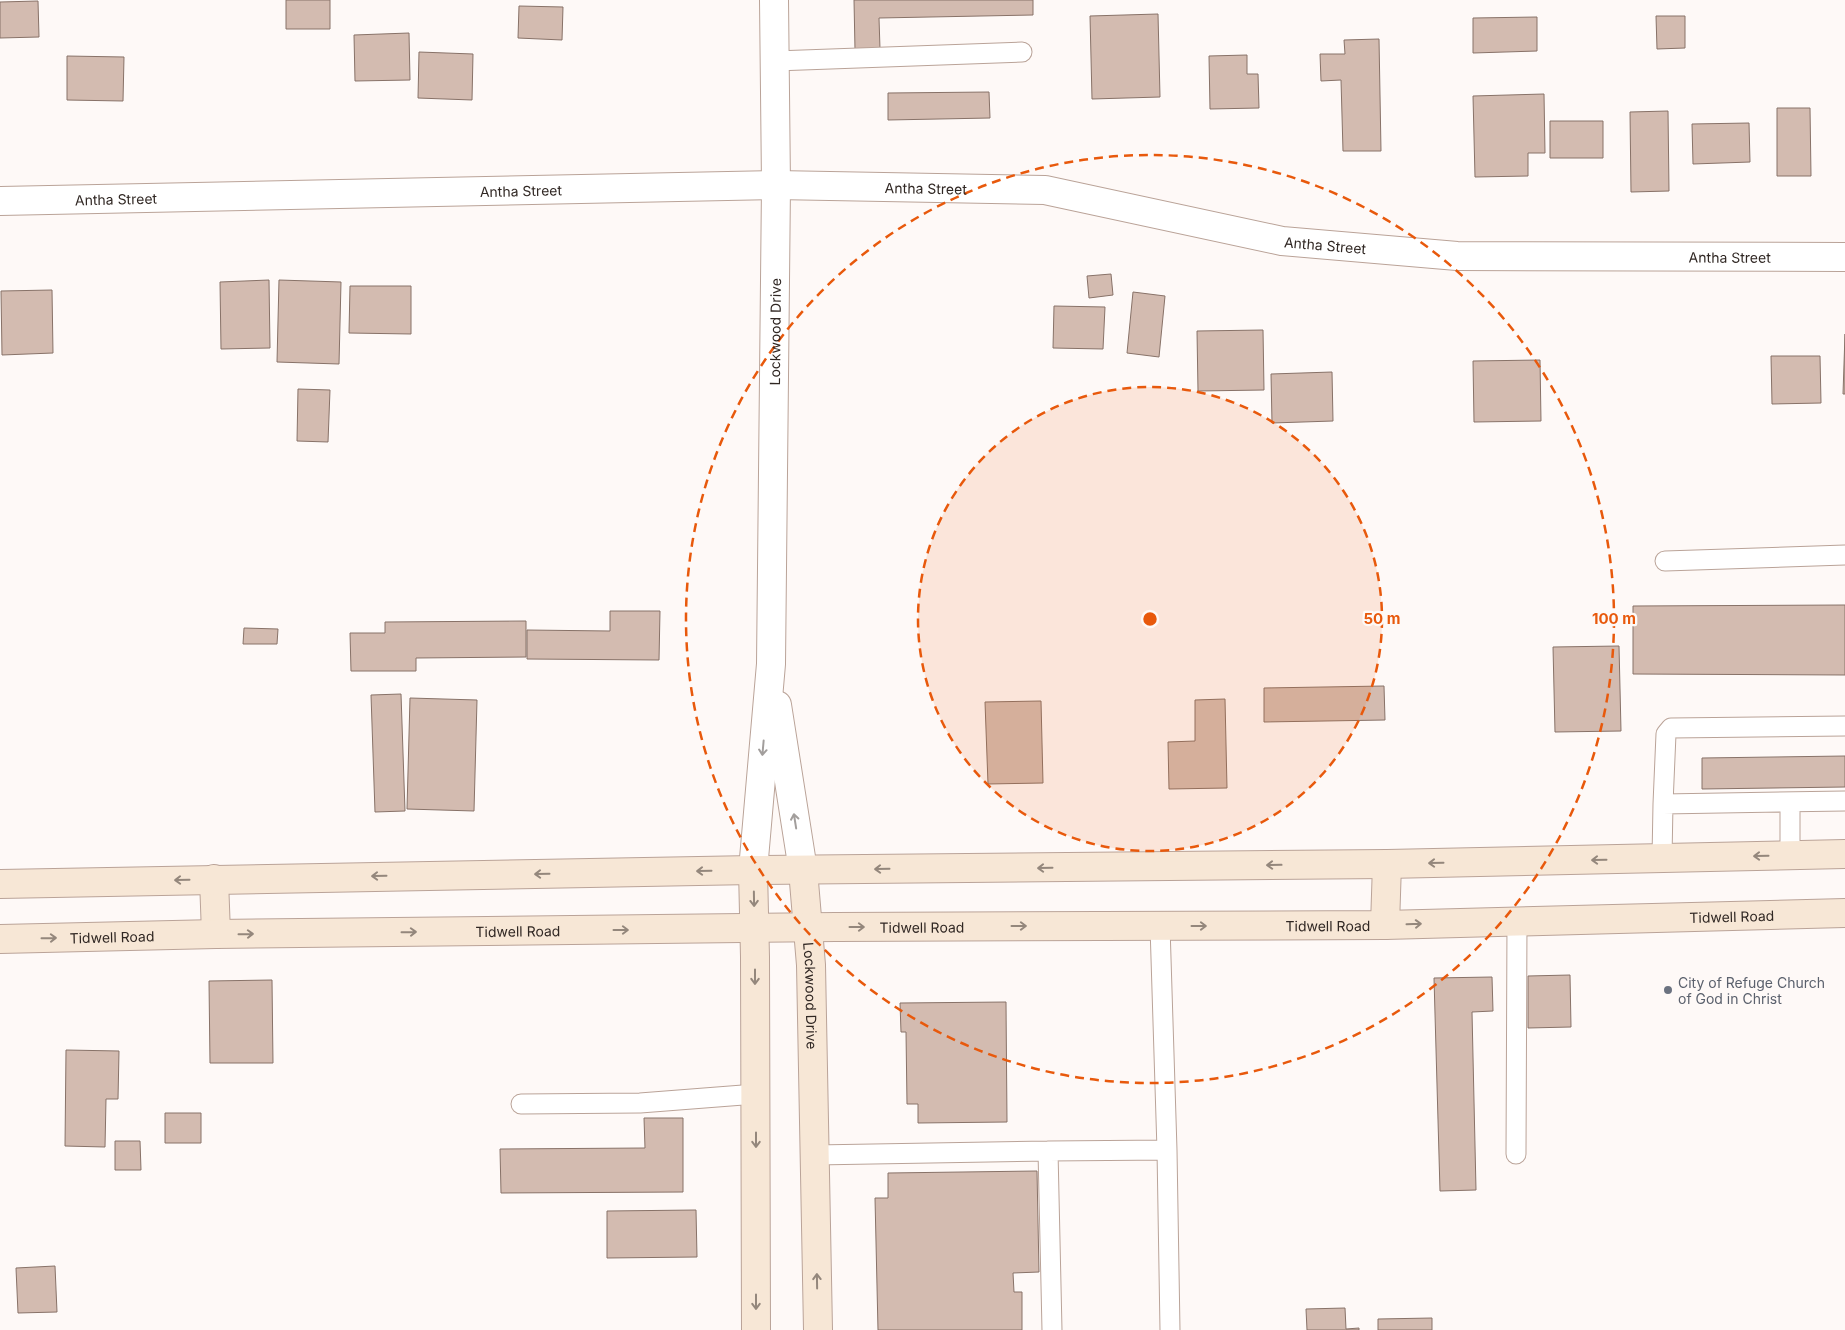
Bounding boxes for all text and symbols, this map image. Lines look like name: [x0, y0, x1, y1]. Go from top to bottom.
street label: Antha Street: [885, 179, 967, 197]
street label: Antha Street: [480, 181, 563, 200]
street label: Antha Street: [75, 189, 158, 208]
street label: Antha Street: [1284, 233, 1367, 257]
street label: Antha Street: [1689, 248, 1771, 265]
street label: Lockwood Drive: [765, 278, 784, 386]
text: 50 m: [1364, 609, 1400, 628]
text: 100 m: [1592, 609, 1636, 628]
centre of rings: [1141, 610, 1159, 628]
one-way arrow: [759, 739, 768, 755]
one-way arrow: [790, 814, 800, 830]
one-way arrow: [1754, 851, 1770, 861]
one-way arrow: [1591, 855, 1607, 864]
one-way arrow: [1429, 858, 1445, 868]
one-way arrow: [1266, 860, 1282, 870]
one-way arrow: [1037, 863, 1053, 872]
one-way arrow: [874, 864, 890, 874]
one-way arrow: [696, 866, 712, 876]
one-way arrow: [534, 869, 550, 879]
one-way arrow: [372, 872, 388, 881]
one-way arrow: [174, 875, 190, 885]
one-way arrow: [749, 891, 758, 907]
street label: Tidwell Road: [1689, 906, 1774, 926]
street label: Tidwell Road: [1285, 917, 1370, 934]
street label: Tidwell Road: [879, 918, 964, 935]
one-way arrow: [1406, 920, 1422, 929]
one-way arrow: [1011, 921, 1027, 931]
one-way arrow: [1191, 921, 1207, 931]
street label: Tidwell Road: [475, 922, 560, 940]
one-way arrow: [848, 922, 865, 932]
one-way arrow: [612, 925, 628, 935]
street label: Tidwell Road: [69, 927, 155, 946]
one-way arrow: [400, 927, 416, 937]
one-way arrow: [238, 929, 254, 939]
one-way arrow: [40, 933, 56, 943]
street label: Lockwood Drive: [801, 941, 821, 1049]
one-way arrow: [750, 969, 760, 985]
place label: City of Refuge Church of God in Christ: [1678, 974, 1825, 1007]
marker: City of Refuge Church of God in Christ: [1662, 984, 1674, 996]
one-way arrow: [751, 1132, 761, 1148]
one-way arrow: [812, 1274, 822, 1290]
one-way arrow: [751, 1294, 761, 1310]

